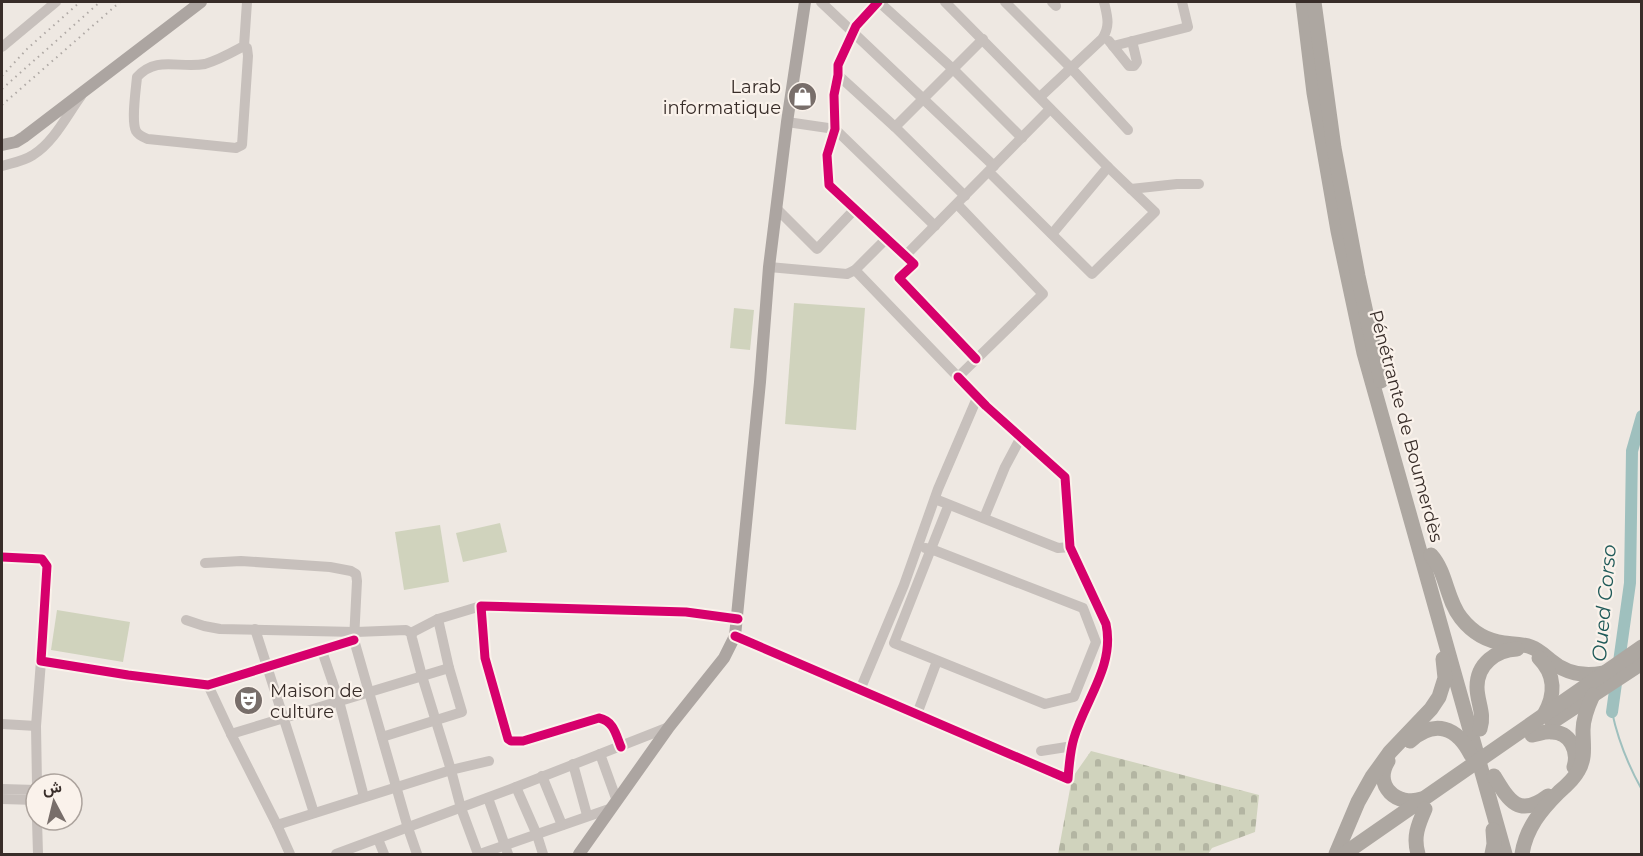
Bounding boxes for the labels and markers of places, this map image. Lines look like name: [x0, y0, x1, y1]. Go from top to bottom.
place label: Larab informatique: [663, 76, 781, 119]
shop icon: Larab informatique: [786, 81, 818, 113]
place label: Maison de culture: [270, 680, 363, 723]
theatre icon: Maison de culture: [233, 685, 265, 717]

